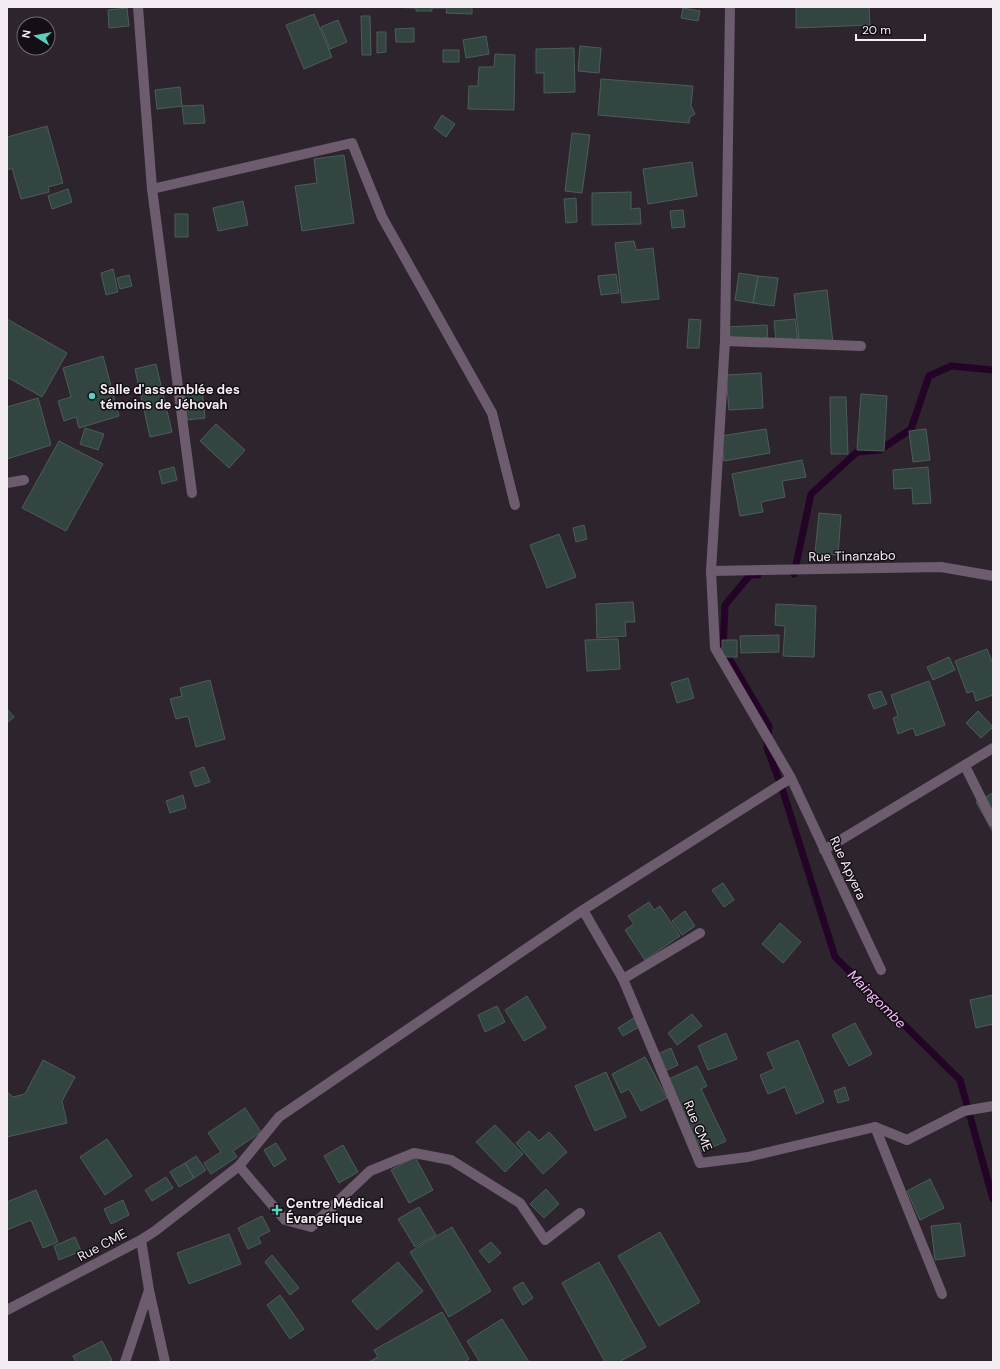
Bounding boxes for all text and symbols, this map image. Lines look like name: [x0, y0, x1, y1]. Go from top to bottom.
north arrow: [16, 16, 56, 56]
scale bar: [856, 16, 925, 42]
text: 20 m: [862, 22, 891, 38]
text: N: [19, 29, 34, 39]
place label: Salle d'assemblée des témoins de Jéhovah: [100, 381, 240, 413]
marker: Salle d'assemblée des témoins de Jéhovah: [87, 391, 97, 401]
street label: Rue Tinanzabo: [808, 547, 896, 565]
street label: Rue Apyera: [826, 834, 870, 902]
water label: Maingombe: [844, 966, 910, 1032]
street label: Rue CME: [680, 1098, 716, 1154]
place label: Centre Médical Évangélique: [286, 1195, 384, 1227]
marker: Centre Médical Évangélique: [271, 1204, 283, 1216]
street label: Rue CME: [74, 1225, 130, 1265]

